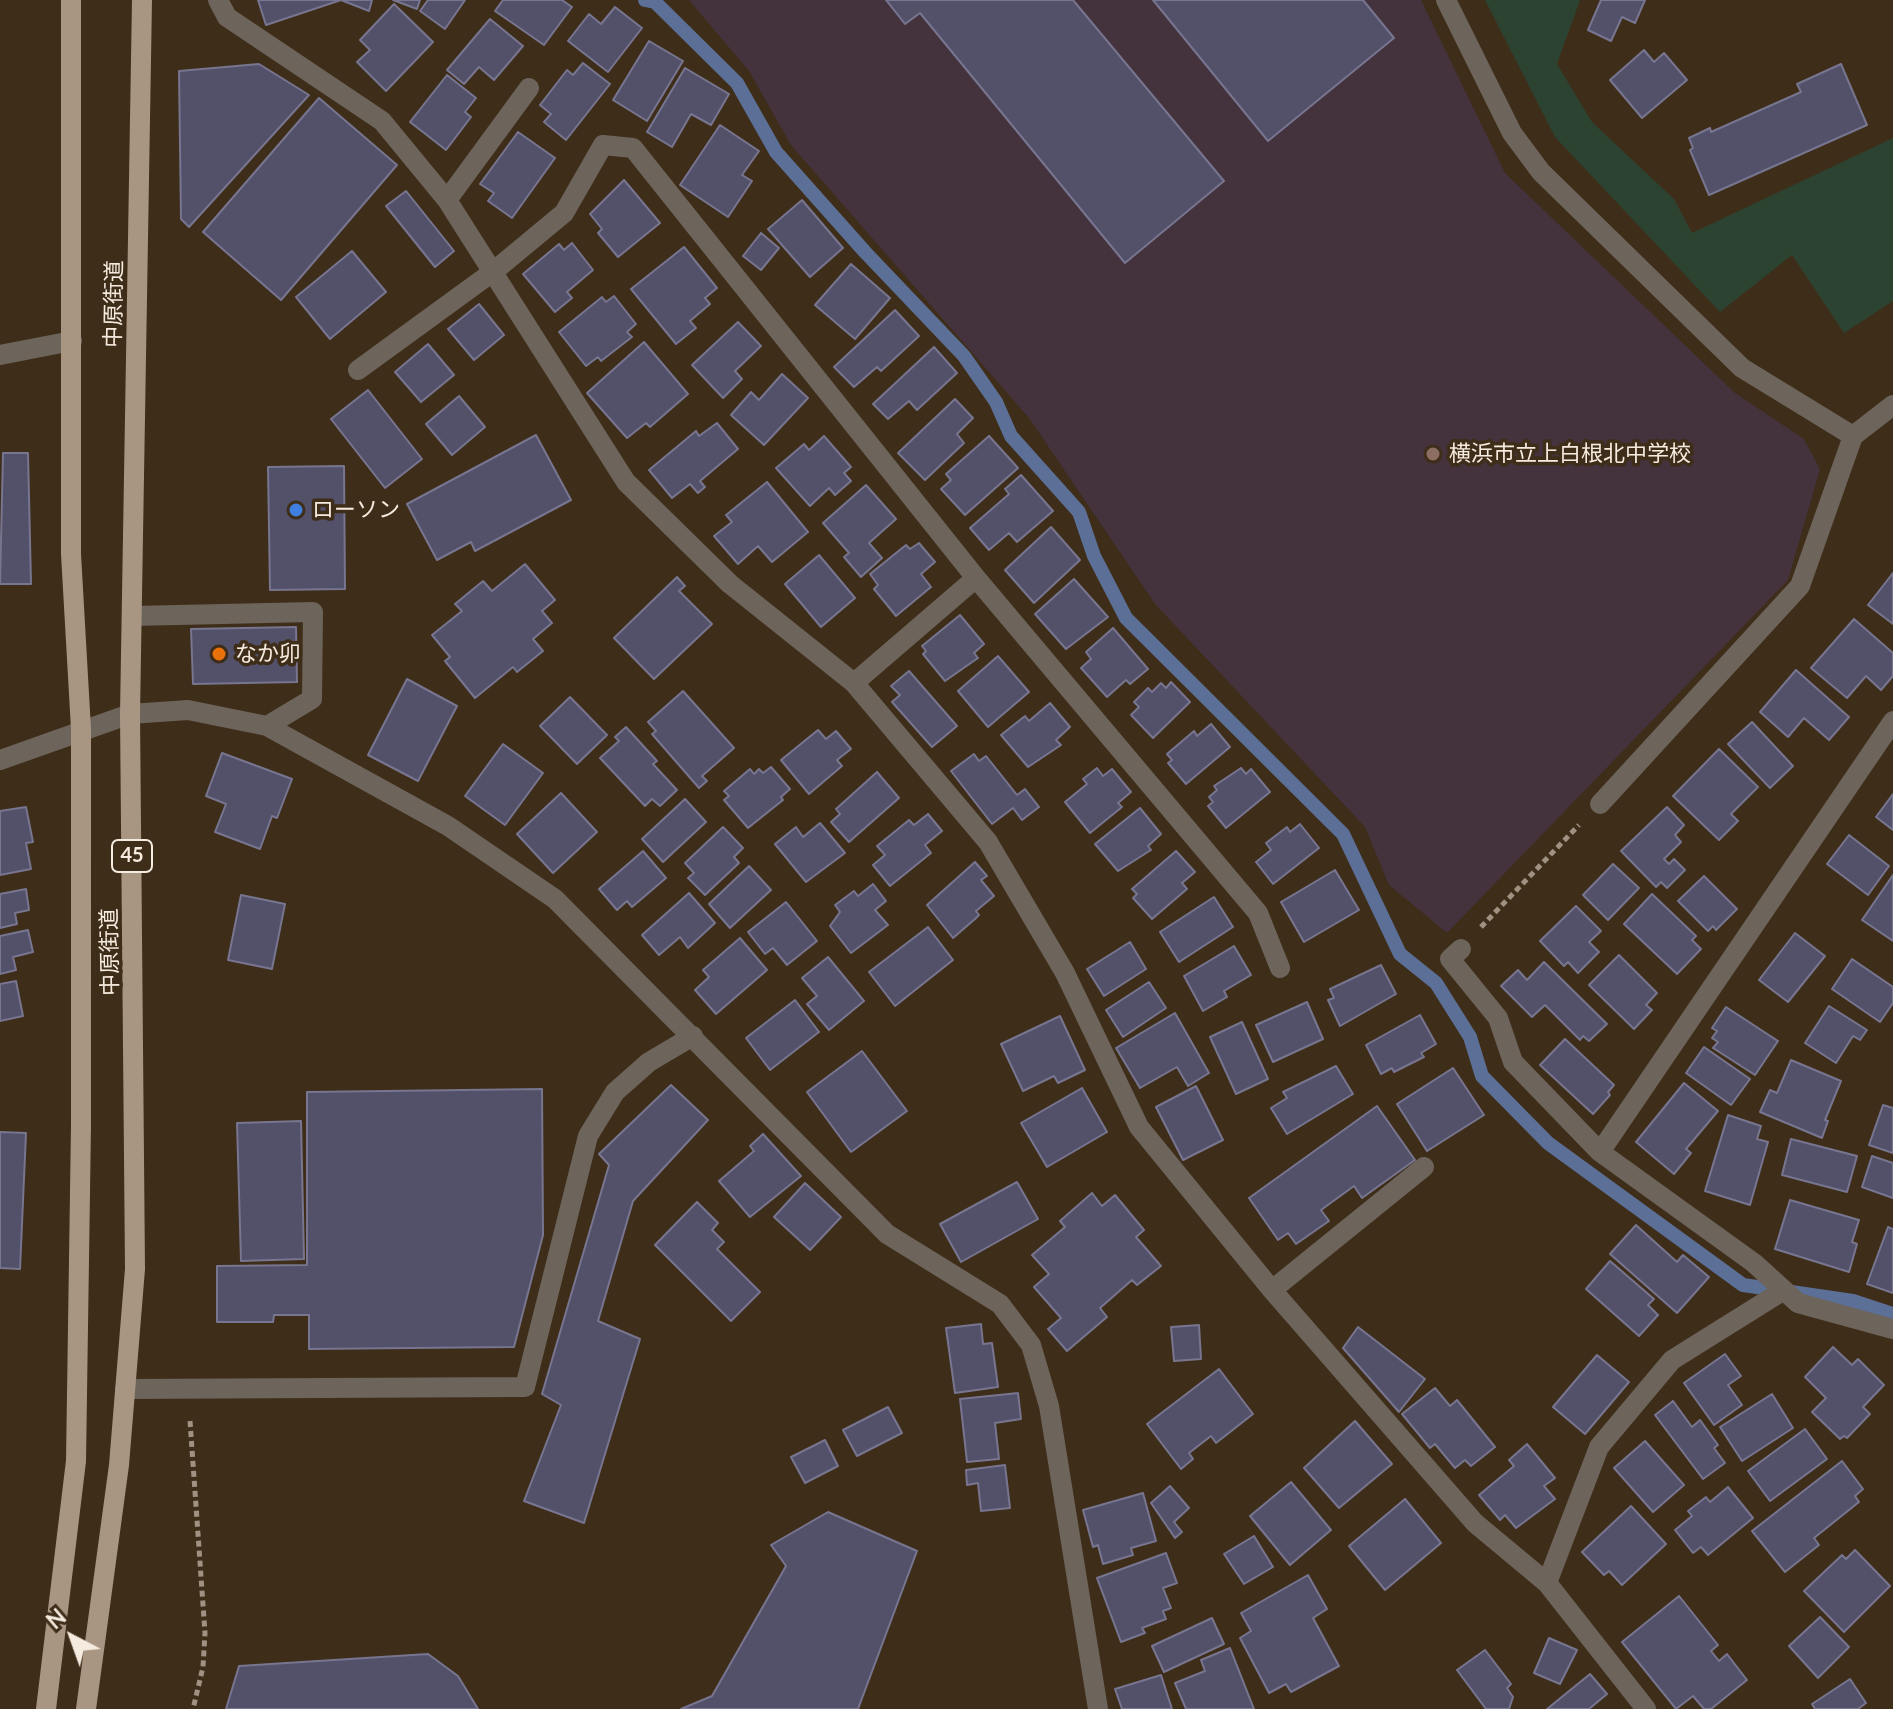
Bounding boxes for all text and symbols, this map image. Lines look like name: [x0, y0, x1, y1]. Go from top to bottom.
street label: 中原街道: [100, 260, 128, 348]
place label: 横浜市立上白根北中学校: [1449, 441, 1691, 467]
marker: 横浜市立上白根北中学校: [1424, 445, 1442, 463]
place label: ローソン: [312, 497, 400, 523]
marker: ローソン: [287, 501, 305, 519]
place label: なか卯: [235, 641, 301, 667]
marker: なか卯: [210, 645, 228, 663]
road number: 45: [112, 840, 152, 872]
street label: 中原街道: [96, 908, 124, 996]
north arrow: [32, 1597, 112, 1677]
text: N: [41, 1603, 71, 1634]

